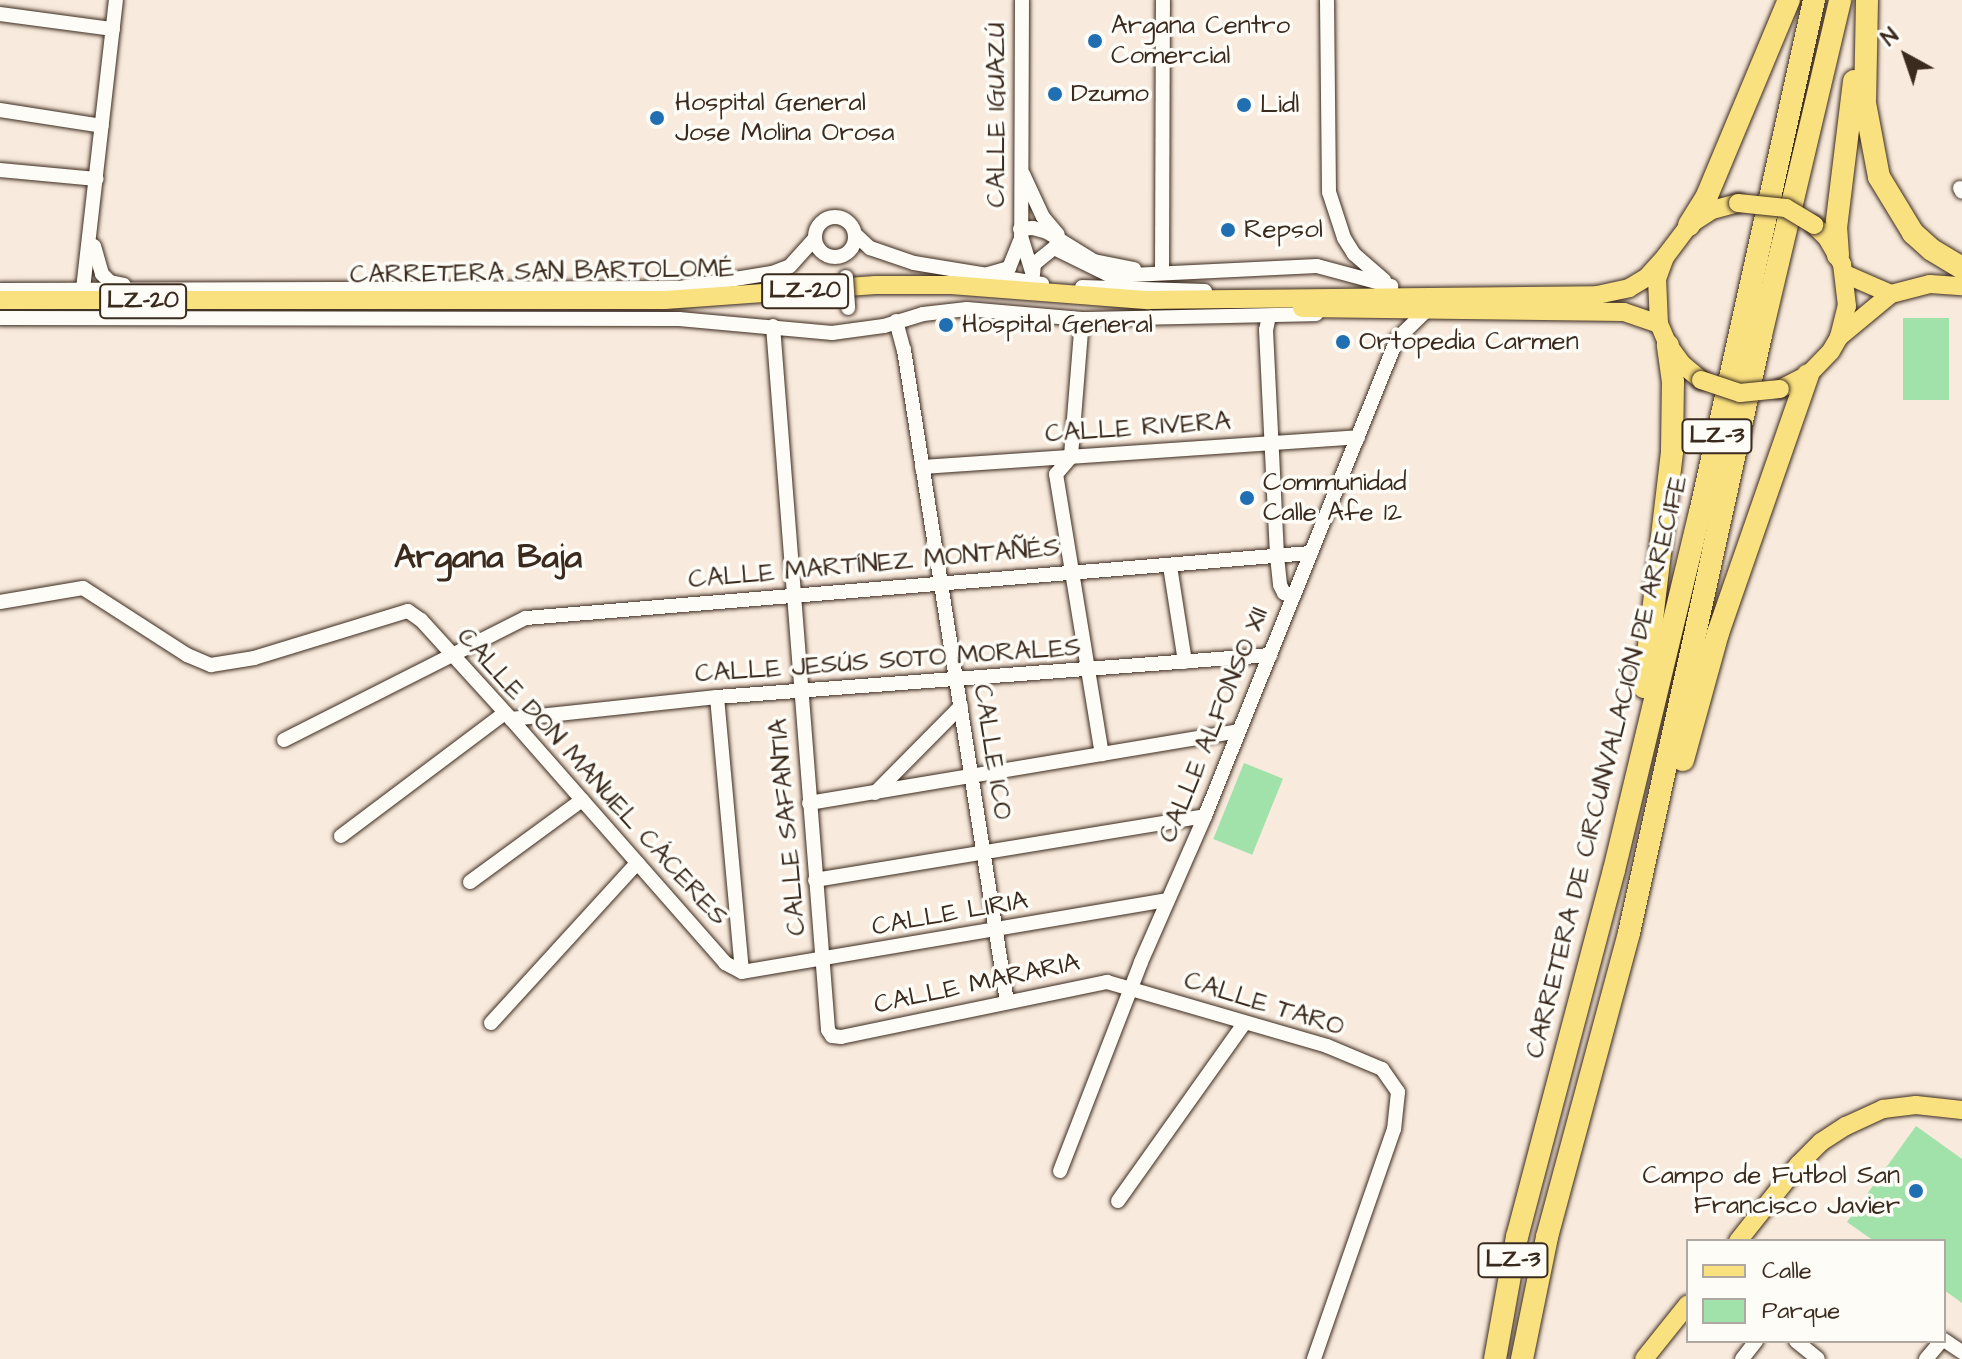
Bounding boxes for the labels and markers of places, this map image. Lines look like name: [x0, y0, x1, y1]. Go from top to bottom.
place label: Argana Centro Comercial: [1111, 10, 1290, 72]
marker: Argana Centro Comercial: [1086, 32, 1104, 50]
place label: Dzumo: [1071, 78, 1149, 110]
marker: Dzumo: [1046, 85, 1064, 103]
place label: Hospital General Jose Molina Orosa: [675, 87, 894, 148]
place label: Lidl: [1260, 89, 1299, 121]
marker: Lidl: [1235, 96, 1253, 114]
marker: Hospital General Jose Molina Orosa: [646, 107, 668, 129]
place label: Repsol: [1244, 214, 1323, 246]
marker: Repsol: [1219, 221, 1237, 239]
place label: Hospital General: [962, 309, 1153, 341]
marker: Hospital General: [937, 316, 955, 334]
place label: Ortopedia Carmen: [1359, 326, 1579, 358]
marker: Ortopedia Carmen: [1334, 333, 1352, 351]
place label: Communidad Calle Afe 12: [1263, 467, 1407, 528]
marker: Communidad Calle Afe 12: [1238, 489, 1256, 507]
place label: Campo de Futbol San Francisco Javier: [1642, 1160, 1900, 1222]
marker: Campo de Futbol San Francisco Javier: [1907, 1182, 1925, 1200]

